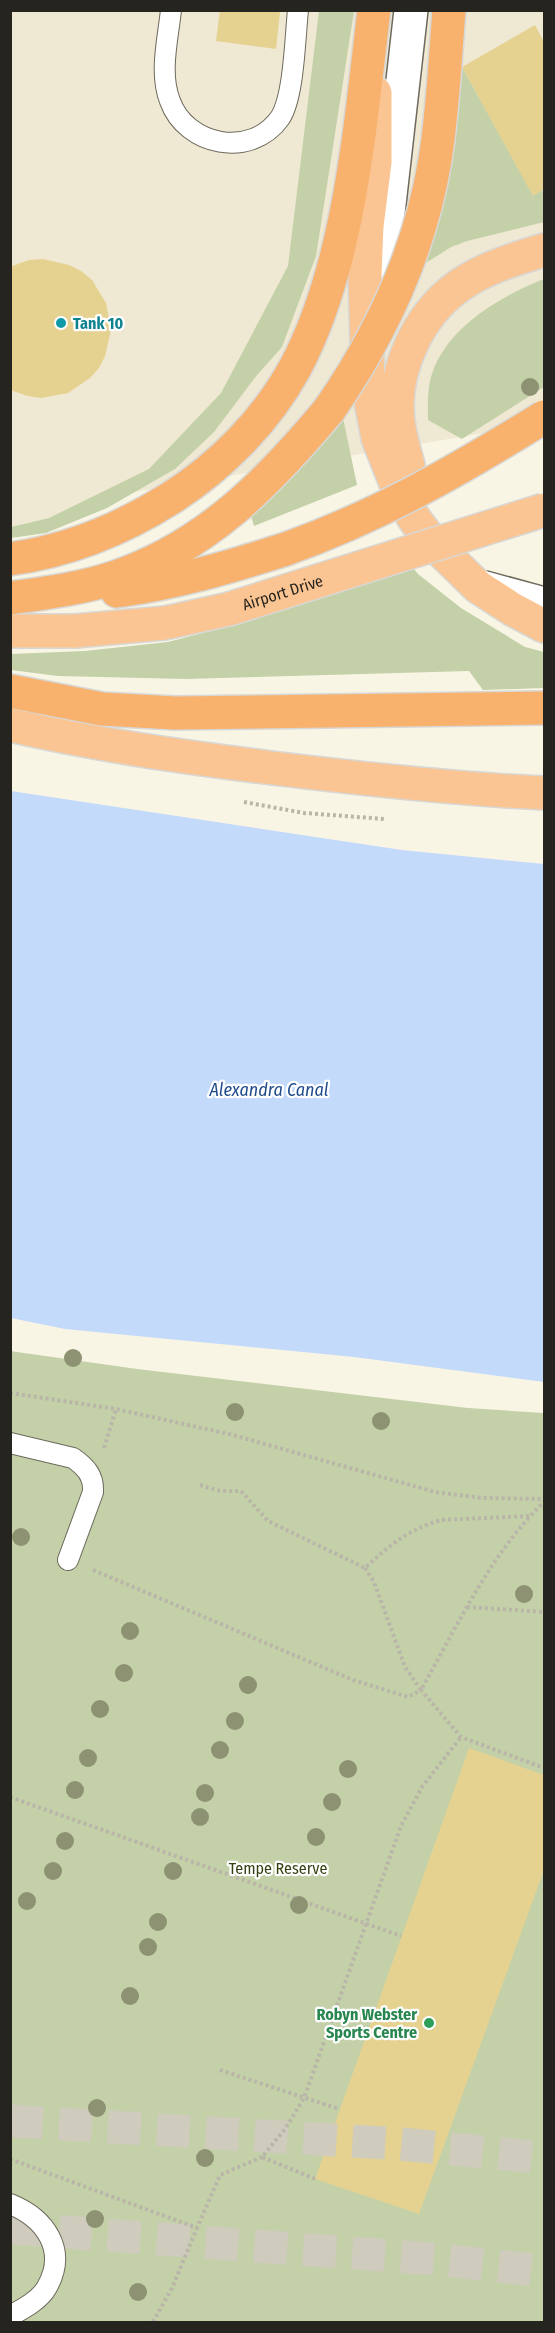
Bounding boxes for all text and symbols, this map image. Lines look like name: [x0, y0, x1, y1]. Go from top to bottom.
place label: Tank 10: [73, 314, 124, 333]
marker: Tank 10: [54, 316, 68, 330]
street label: Airport Drive: [240, 571, 325, 614]
water label: Alexandra Canal: [208, 1079, 329, 1101]
park label: Tempe Reserve: [229, 1859, 327, 1878]
place label: Robyn Webster Sports Centre: [317, 2005, 417, 2042]
marker: Robyn Webster Sports Centre: [422, 2016, 436, 2030]

